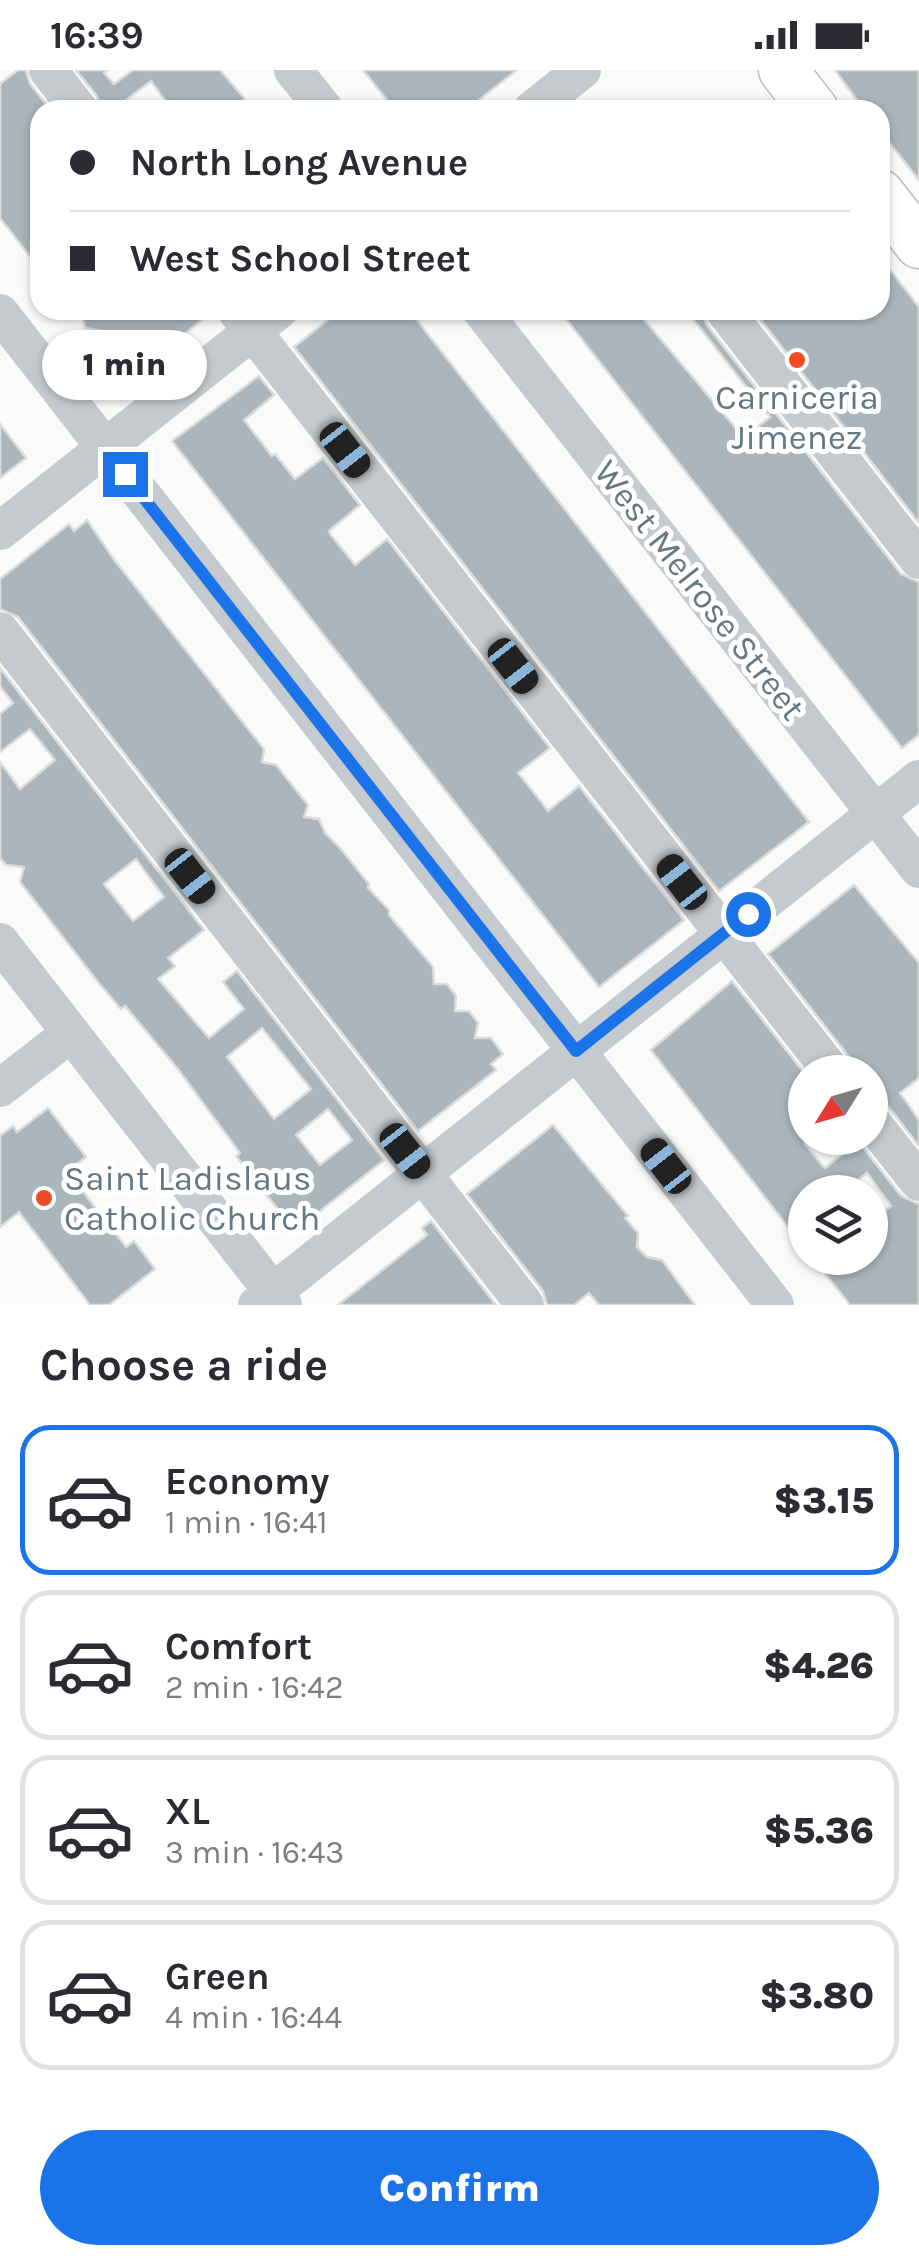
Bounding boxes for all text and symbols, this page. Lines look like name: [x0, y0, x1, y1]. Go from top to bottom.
text: 16:39: [50, 13, 144, 58]
text: North Long Avenue: [130, 140, 468, 185]
text: West School Street: [130, 236, 471, 281]
callout: 1 min: [42, 329, 208, 399]
text: 1 min: [83, 346, 166, 383]
marker: Carniceria Jimenez: [786, 349, 808, 371]
place label: Carniceria Jimenez: [715, 377, 879, 458]
car: [315, 417, 375, 483]
route end: [103, 452, 148, 497]
street label: West Melrose Street: [586, 452, 814, 728]
car: [483, 633, 543, 699]
car: [160, 843, 220, 909]
car: [652, 849, 712, 915]
route start: [726, 892, 771, 937]
north arrow: [788, 1055, 888, 1155]
map controls: [788, 1055, 888, 1275]
car: [375, 1118, 435, 1184]
car: [636, 1133, 696, 1199]
place label: Saint Ladislaus Catholic Church: [64, 1158, 320, 1239]
button: layers: [788, 1175, 888, 1275]
marker: Saint Ladislaus Catholic Church: [33, 1187, 55, 1209]
text: Choose a ride: [40, 1339, 328, 1391]
icon: car: [45, 1455, 135, 1545]
text: Economy: [165, 1459, 329, 1504]
text: $3.15: [774, 1478, 874, 1523]
text: 1 min · 16:41: [165, 1504, 328, 1541]
icon: car: [45, 1620, 135, 1710]
text: Comfort: [165, 1624, 312, 1669]
text: $4.26: [763, 1643, 874, 1688]
text: 2 min · 16:42: [165, 1669, 344, 1706]
icon: car: [45, 1785, 135, 1875]
text: XL: [165, 1789, 210, 1834]
text: $5.36: [764, 1808, 874, 1853]
text: 3 min · 16:43: [165, 1834, 344, 1871]
icon: car: [45, 1950, 135, 2040]
text: Green: [165, 1954, 270, 1999]
text: $3.80: [760, 1973, 874, 2018]
text: 4 min · 16:44: [165, 1999, 342, 2036]
button: Confirm: [40, 2130, 879, 2245]

